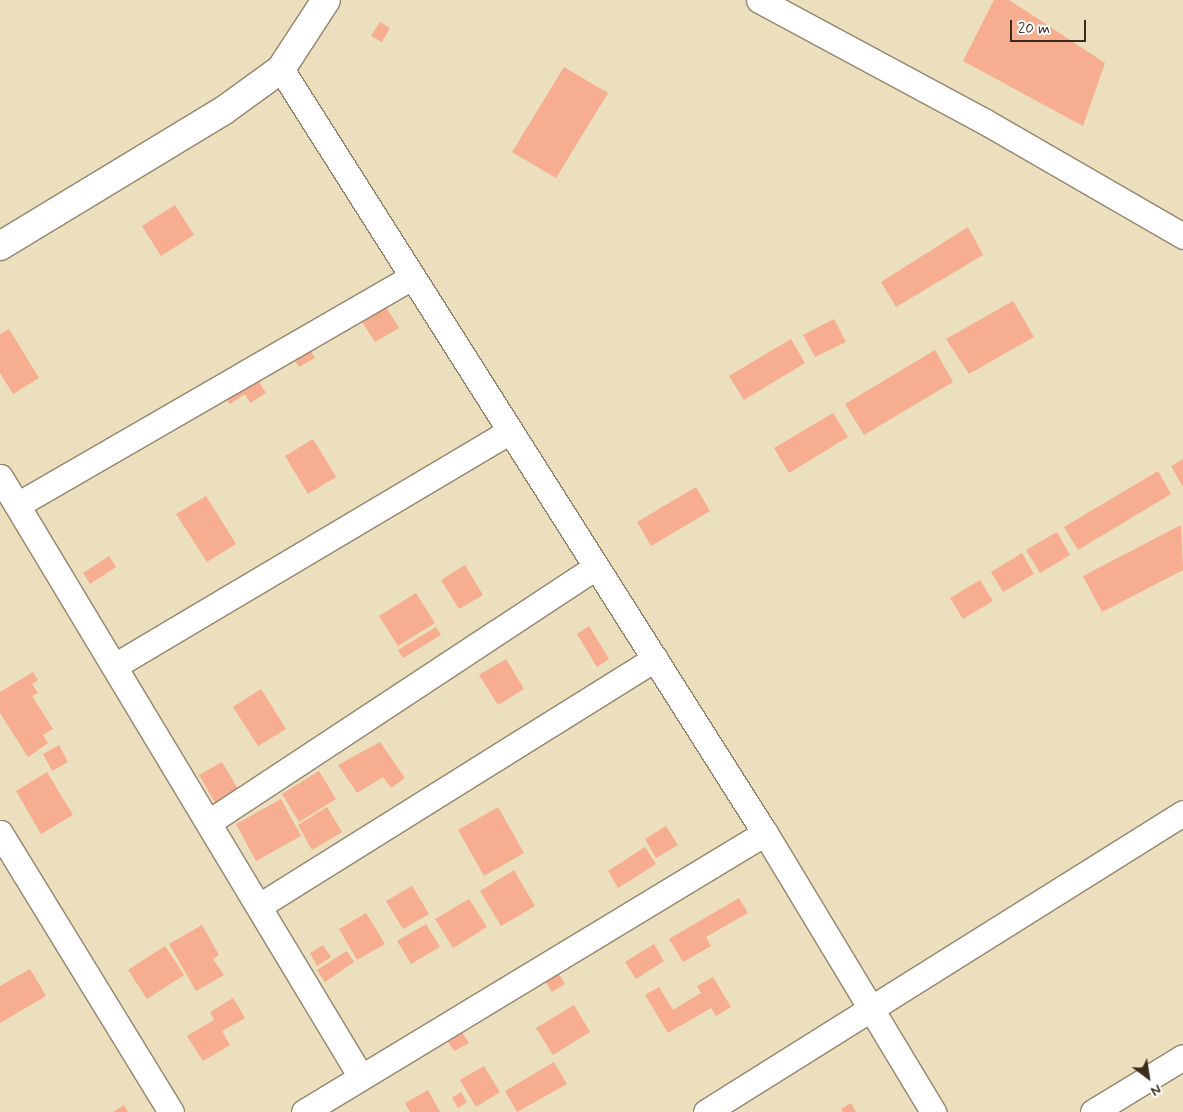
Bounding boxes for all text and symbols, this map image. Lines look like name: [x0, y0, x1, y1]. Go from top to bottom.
scale bar: [1013, 10, 1089, 42]
text: 20 m: [1018, 19, 1050, 39]
north arrow: [1123, 1052, 1173, 1102]
text: N: [1147, 1080, 1164, 1100]

